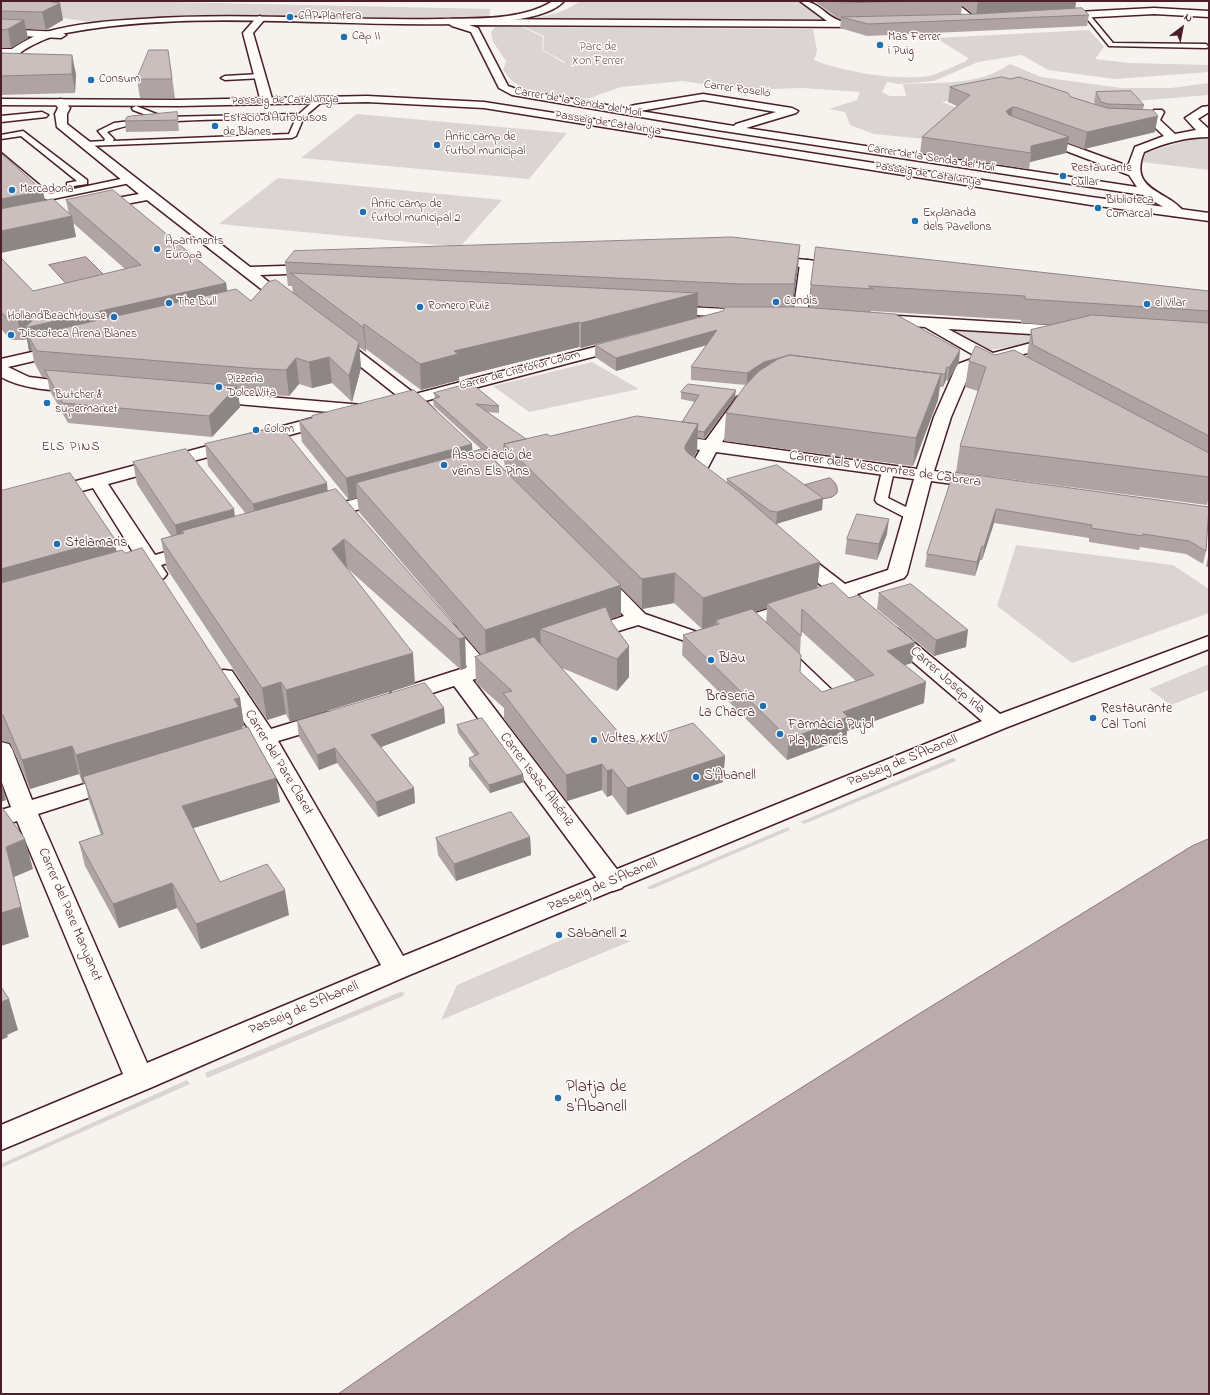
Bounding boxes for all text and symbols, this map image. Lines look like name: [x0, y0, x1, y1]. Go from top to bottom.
north arrow: [1162, 8, 1202, 48]
text: N: [1181, 9, 1196, 27]
place label: CAP Plantera: [298, 10, 361, 24]
marker: CAP Plantera: [285, 12, 295, 22]
place label: Cap II: [352, 30, 380, 44]
place label: Mas Ferrer i Puig: [888, 31, 941, 59]
marker: Cap II: [339, 32, 349, 42]
marker: Mas Ferrer i Puig: [875, 40, 885, 50]
park label: Parc de Xon Ferrer: [572, 41, 624, 69]
place label: Consum: [99, 73, 140, 87]
marker: Consum: [86, 75, 96, 85]
street label: Carrer Roselló: [703, 78, 771, 102]
street label: Carrer de la Senda del Molí: [513, 85, 643, 121]
street label: Passeig de Catalunya: [231, 93, 339, 109]
street label: Passeig de Catalunya: [554, 108, 662, 140]
place label: Estació d'Autobusos de Blanes: [223, 112, 327, 140]
marker: Estació d'Autobusos de Blanes: [210, 121, 220, 131]
place label: Antic camp de futbol municipal: [445, 131, 525, 159]
marker: Antic camp de futbol municipal: [432, 140, 442, 150]
street label: Carrer de la Senda del Molí: [866, 142, 996, 176]
street label: Passeig de Catalunya: [874, 159, 982, 191]
place label: Restaurante Cullar: [1071, 162, 1132, 190]
marker: Restaurante Cullar: [1058, 171, 1068, 181]
place label: Mercadona: [20, 183, 74, 197]
marker: Mercadona: [7, 185, 17, 195]
place label: Biblioteca Comarcal: [1106, 194, 1154, 222]
place label: Antic camp de futbol municipal 2: [371, 198, 460, 226]
marker: Biblioteca Comarcal: [1093, 203, 1103, 213]
marker: Antic camp de futbol municipal 2: [358, 207, 368, 217]
place label: Explanada dels Pavellons: [923, 207, 992, 235]
marker: Explanada dels Pavellons: [910, 216, 920, 226]
place label: Apartments Europa: [165, 235, 224, 263]
marker: Apartments Europa: [152, 244, 162, 254]
place label: Condis: [784, 295, 818, 309]
place label: The Bull: [177, 296, 217, 310]
marker: Condis: [771, 297, 781, 307]
place label: el Vilar: [1155, 297, 1186, 311]
marker: The Bull: [164, 298, 174, 308]
marker: el Vilar: [1142, 299, 1152, 309]
place label: Romero Ruiz: [428, 300, 489, 314]
marker: Romero Ruiz: [415, 302, 425, 312]
place label: HollandBeachHouse: [7, 310, 106, 324]
marker: HollandBeachHouse: [109, 312, 119, 322]
place label: Discoteca Arena Blanes: [19, 328, 137, 342]
marker: Discoteca Arena Blanes: [6, 330, 16, 340]
street label: Carrer de Cristófor Colom: [458, 348, 582, 394]
place label: Pizzeria Dolce Vita: [227, 373, 276, 401]
marker: Pizzeria Dolce Vita: [214, 382, 224, 392]
place label: Butcher & supermarket: [55, 389, 118, 417]
marker: Butcher & supermarket: [42, 398, 52, 408]
place label: Colom: [264, 423, 294, 437]
marker: Colom: [251, 425, 261, 435]
district label: ELS PINS: [41, 440, 101, 456]
street label: Carrer dels Vescomtes de Cabrera: [788, 448, 982, 492]
place label: Associació de veïns Els Pins: [452, 449, 532, 482]
marker: Associació de veïns Els Pins: [439, 460, 449, 470]
place label: Stelamaris: [65, 536, 127, 552]
marker: Stelamaris: [52, 539, 62, 549]
street label: Carrer Josep Irla: [906, 644, 988, 718]
place label: Blau: [719, 652, 745, 668]
marker: Blau: [706, 655, 716, 665]
place label: Braseria La Chacra: [699, 690, 755, 722]
marker: Braseria La Chacra: [758, 701, 768, 711]
place label: Restaurante Cal Toni: [1101, 702, 1172, 734]
street label: Carrer del Pare Claret: [240, 707, 316, 819]
marker: Restaurante Cal Toni: [1088, 713, 1098, 723]
place label: Farmàcia Pujol Pla, Narcís: [788, 718, 874, 750]
marker: Farmàcia Pujol Pla, Narcís: [775, 729, 785, 739]
street label: Carrer Isaac Albéniz: [495, 730, 577, 830]
place label: Voltes XXLV: [602, 732, 667, 748]
street label: Passeig de S'Abanell: [846, 732, 960, 792]
marker: Voltes XXLV: [589, 735, 599, 745]
place label: S'Abanell: [704, 769, 756, 785]
marker: S'Abanell: [691, 772, 701, 782]
street label: Carrer del Pare Manyanet: [33, 846, 105, 984]
street label: Passeig de S'Abanell: [546, 855, 660, 917]
place label: Sabanell 2: [567, 927, 627, 943]
marker: Sabanell 2: [554, 930, 564, 940]
street label: Passeig de S'Abanell: [247, 978, 361, 1040]
place label: Platja de s'Abanell: [566, 1078, 627, 1118]
marker: Platja de s'Abanell: [553, 1093, 563, 1103]

